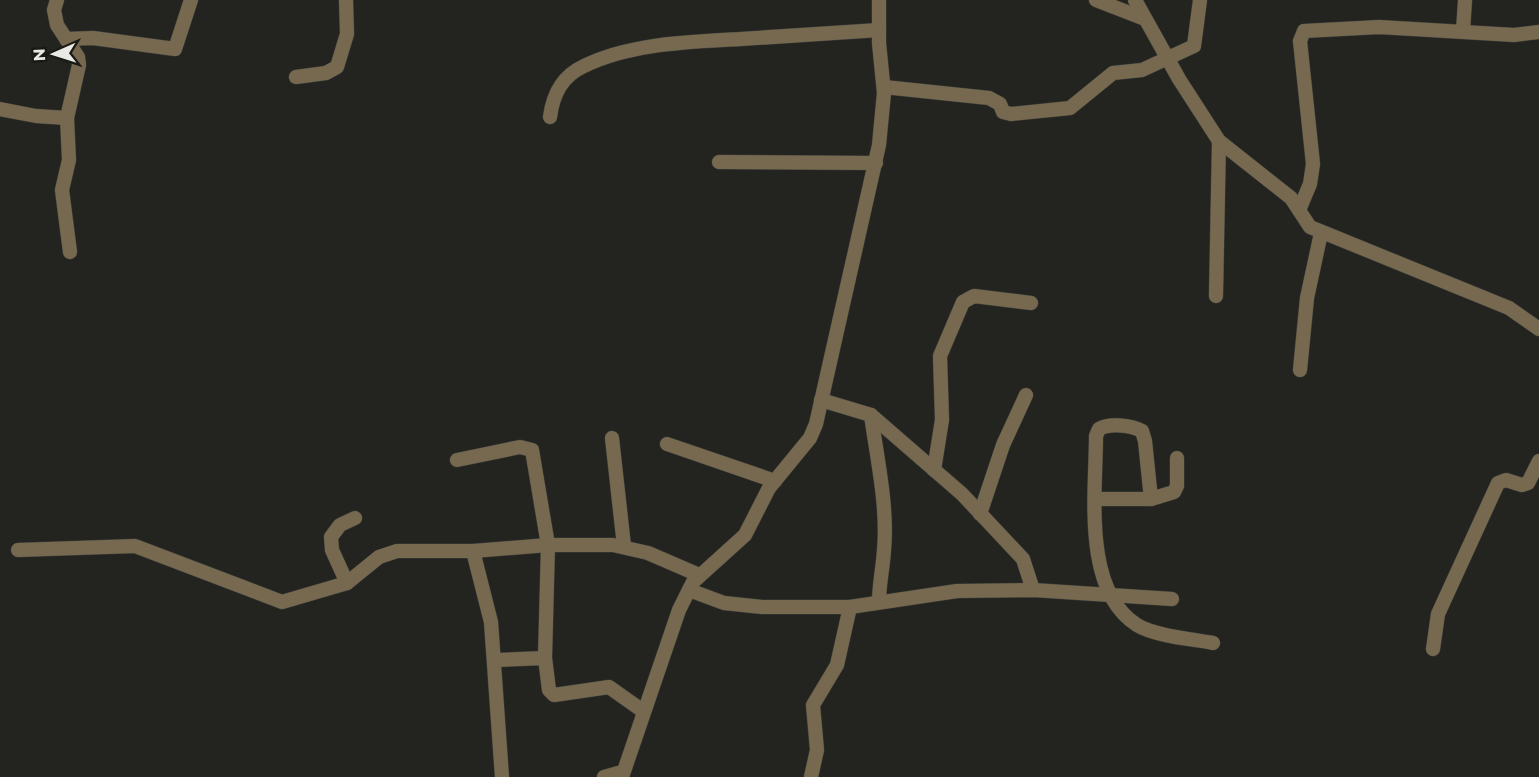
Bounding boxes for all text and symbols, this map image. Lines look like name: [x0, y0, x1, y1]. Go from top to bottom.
north arrow: [24, 24, 84, 84]
text: N: [30, 48, 49, 62]

